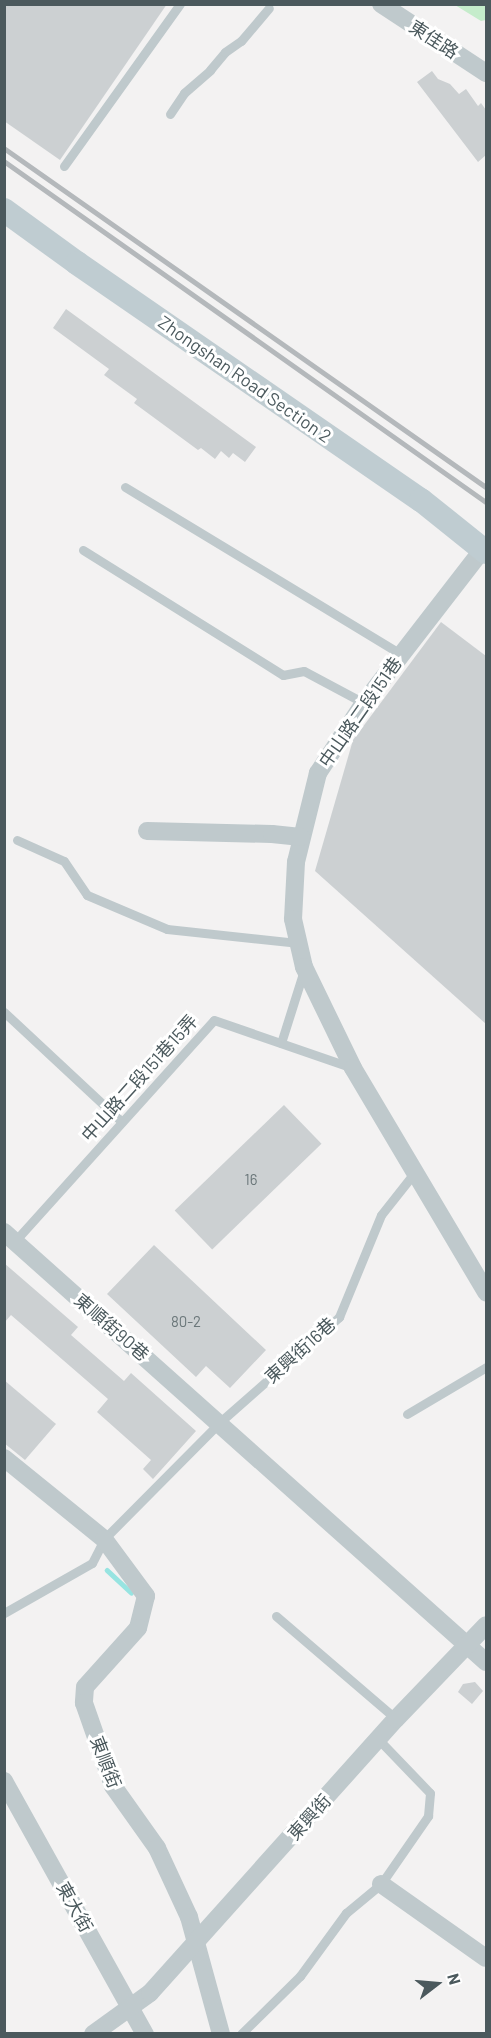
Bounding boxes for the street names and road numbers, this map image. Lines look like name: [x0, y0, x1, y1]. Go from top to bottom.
street label: 東佳路: [405, 15, 463, 63]
street label: Zhongshan Road Section 2: [154, 311, 336, 447]
street label: 中山路二段151巷: [314, 653, 406, 771]
street label: 中山路二段151巷15弄: [76, 1010, 202, 1146]
street label: 東順街90巷: [70, 1289, 154, 1365]
street label: 東興街16巷: [260, 1313, 340, 1387]
street label: 東順街: [86, 1733, 126, 1791]
street label: 東興街: [283, 1790, 335, 1844]
street label: 東大街: [52, 1878, 98, 1936]

